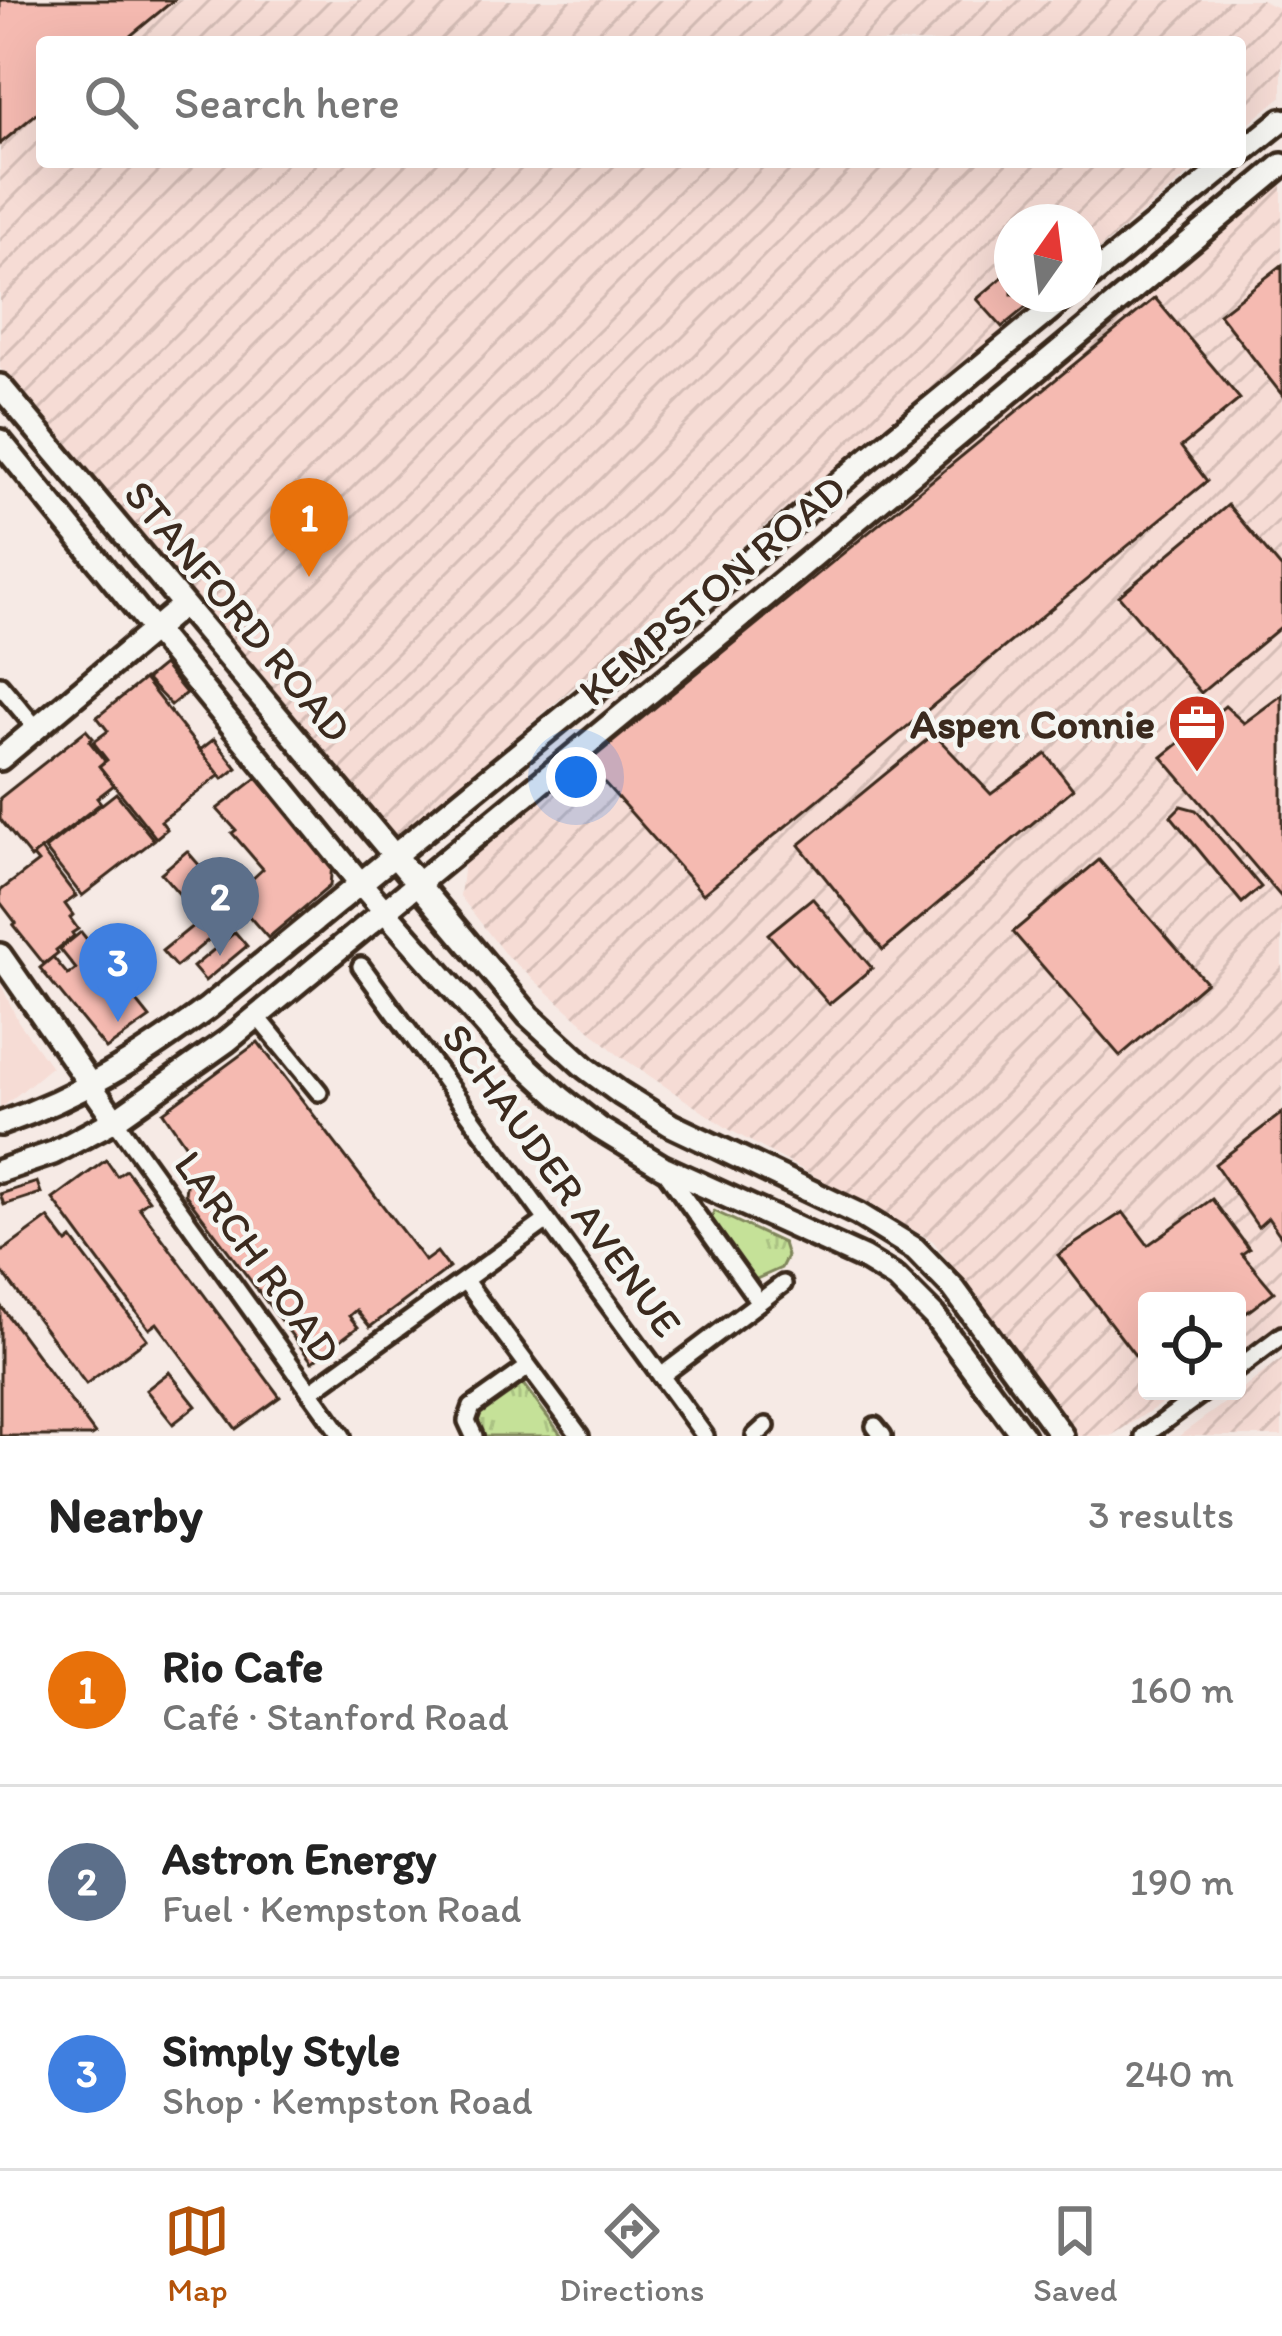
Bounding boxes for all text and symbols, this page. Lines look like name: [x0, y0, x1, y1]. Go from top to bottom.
search box: [36, 36, 1246, 168]
icon: search: [78, 69, 144, 135]
text: Search here: [174, 75, 400, 129]
north arrow: [994, 204, 1102, 312]
street label: KEMPSTON ROAD: [568, 463, 856, 717]
street label: STANFORD ROAD: [113, 469, 363, 753]
pin: 1: [270, 478, 348, 577]
office icon: Aspen Connie: [1166, 692, 1228, 774]
place label: Aspen Connie: [910, 698, 1155, 749]
your location: [546, 747, 606, 807]
pin: 2: [181, 857, 259, 956]
pin: 3: [79, 923, 157, 1022]
street label: SCHAUDER AVENUE: [431, 1013, 693, 1347]
street label: LARCH ROAD: [164, 1141, 352, 1373]
map controls: [1138, 1292, 1246, 1400]
button: locate: [1138, 1292, 1246, 1400]
text: Nearby: [48, 1484, 203, 1545]
text: 3 results: [1088, 1491, 1234, 1538]
text: Rio Cafe: [162, 1639, 323, 1693]
text: 1: [78, 1666, 96, 1713]
text: 160 m: [1130, 1666, 1234, 1713]
text: Café · Stanford Road: [162, 1693, 509, 1740]
text: Astron Energy: [162, 1831, 436, 1885]
text: 2: [77, 1858, 97, 1905]
text: 190 m: [1130, 1858, 1234, 1905]
text: Fuel · Kempston Road: [162, 1885, 522, 1932]
text: Simply Style: [162, 2023, 400, 2077]
text: 3: [76, 2050, 98, 2097]
text: 240 m: [1124, 2050, 1234, 2097]
text: Shop · Kempston Road: [162, 2077, 533, 2124]
tab: Map: [164, 2198, 230, 2309]
tab: Directions: [559, 2198, 704, 2309]
tab: Saved: [1033, 2198, 1118, 2309]

